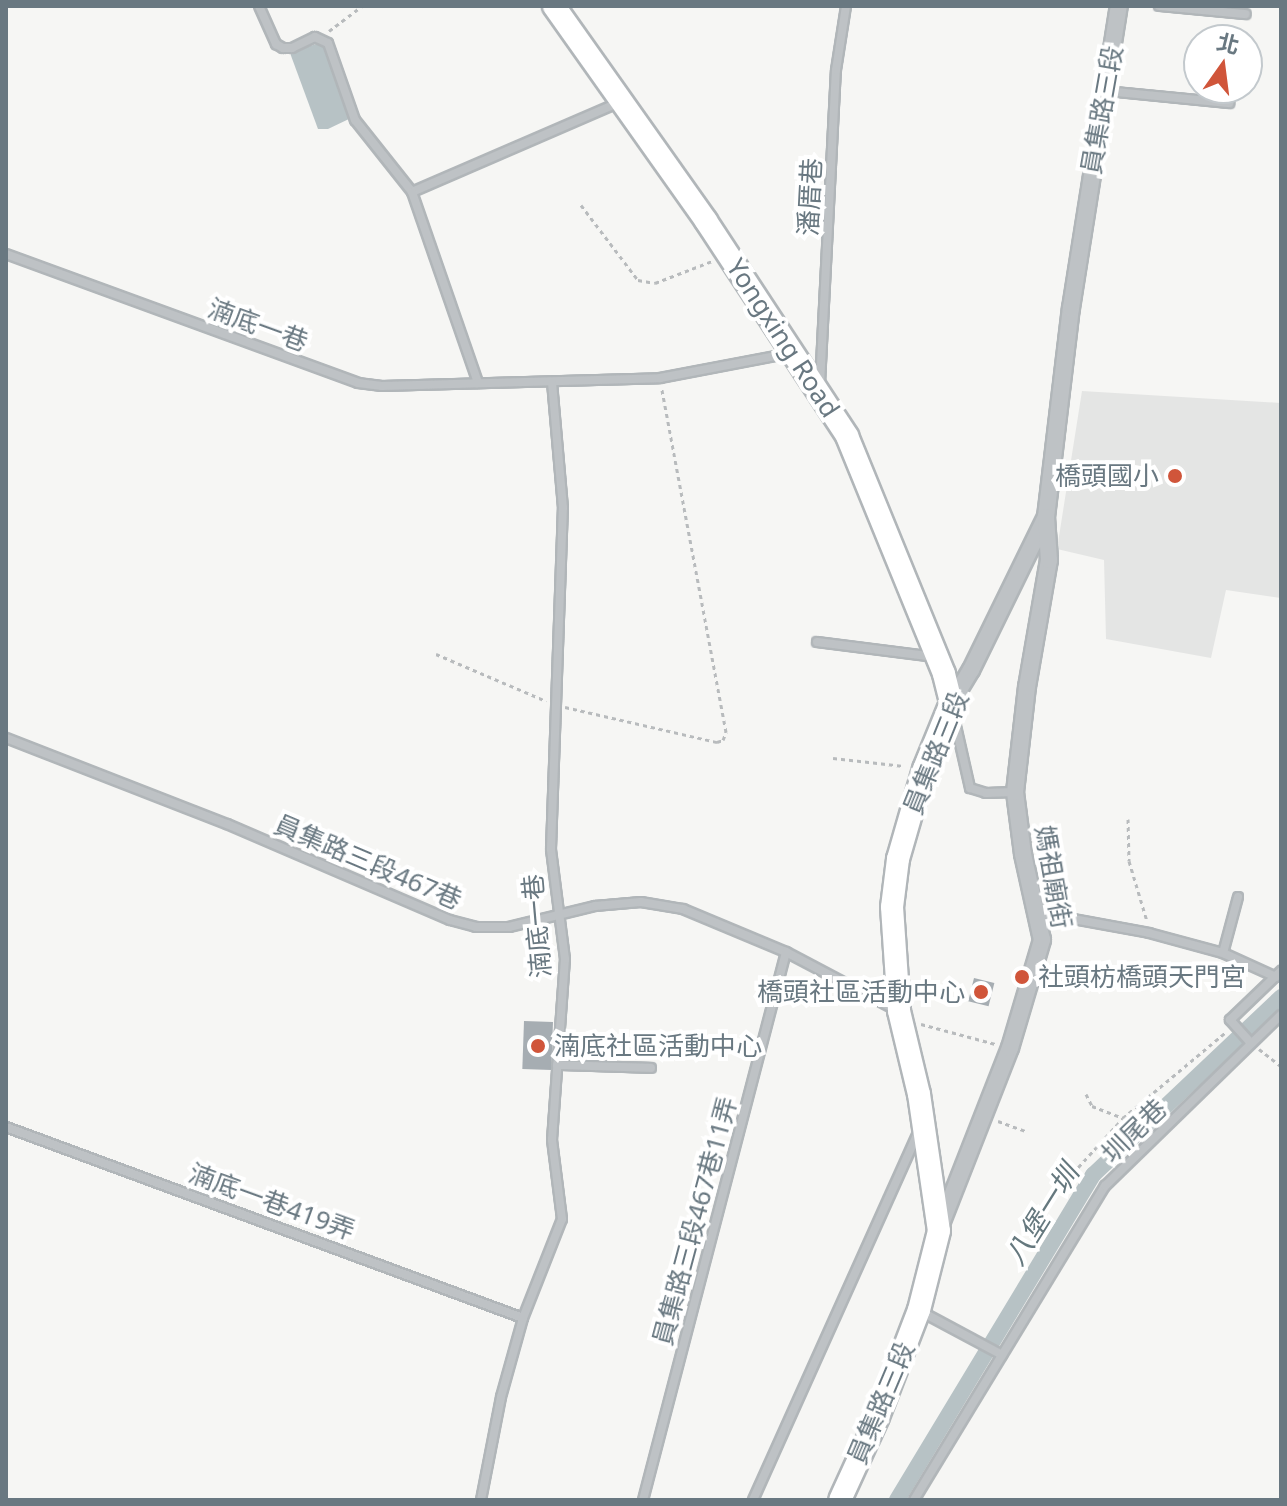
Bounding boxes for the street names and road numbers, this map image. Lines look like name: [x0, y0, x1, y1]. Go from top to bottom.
street label: 員集路三段: [1075, 43, 1129, 177]
street label: 潘厝巷: [792, 157, 828, 237]
street label: Yongxing Road: [720, 253, 846, 423]
street label: 湳底一巷: [204, 293, 312, 357]
street label: 員集路三段: [897, 687, 975, 819]
street label: 員集路三段467巷: [270, 808, 466, 916]
street label: 媽祖廟街: [1029, 823, 1077, 931]
street label: 湳底一巷: [517, 873, 557, 979]
street label: 員集路三段467巷11弄: [647, 1093, 743, 1349]
street label: 圳尾巷: [1095, 1093, 1173, 1169]
street label: 湳底一巷419弄: [185, 1157, 359, 1247]
street label: 員集路三段: [841, 1337, 921, 1469]

